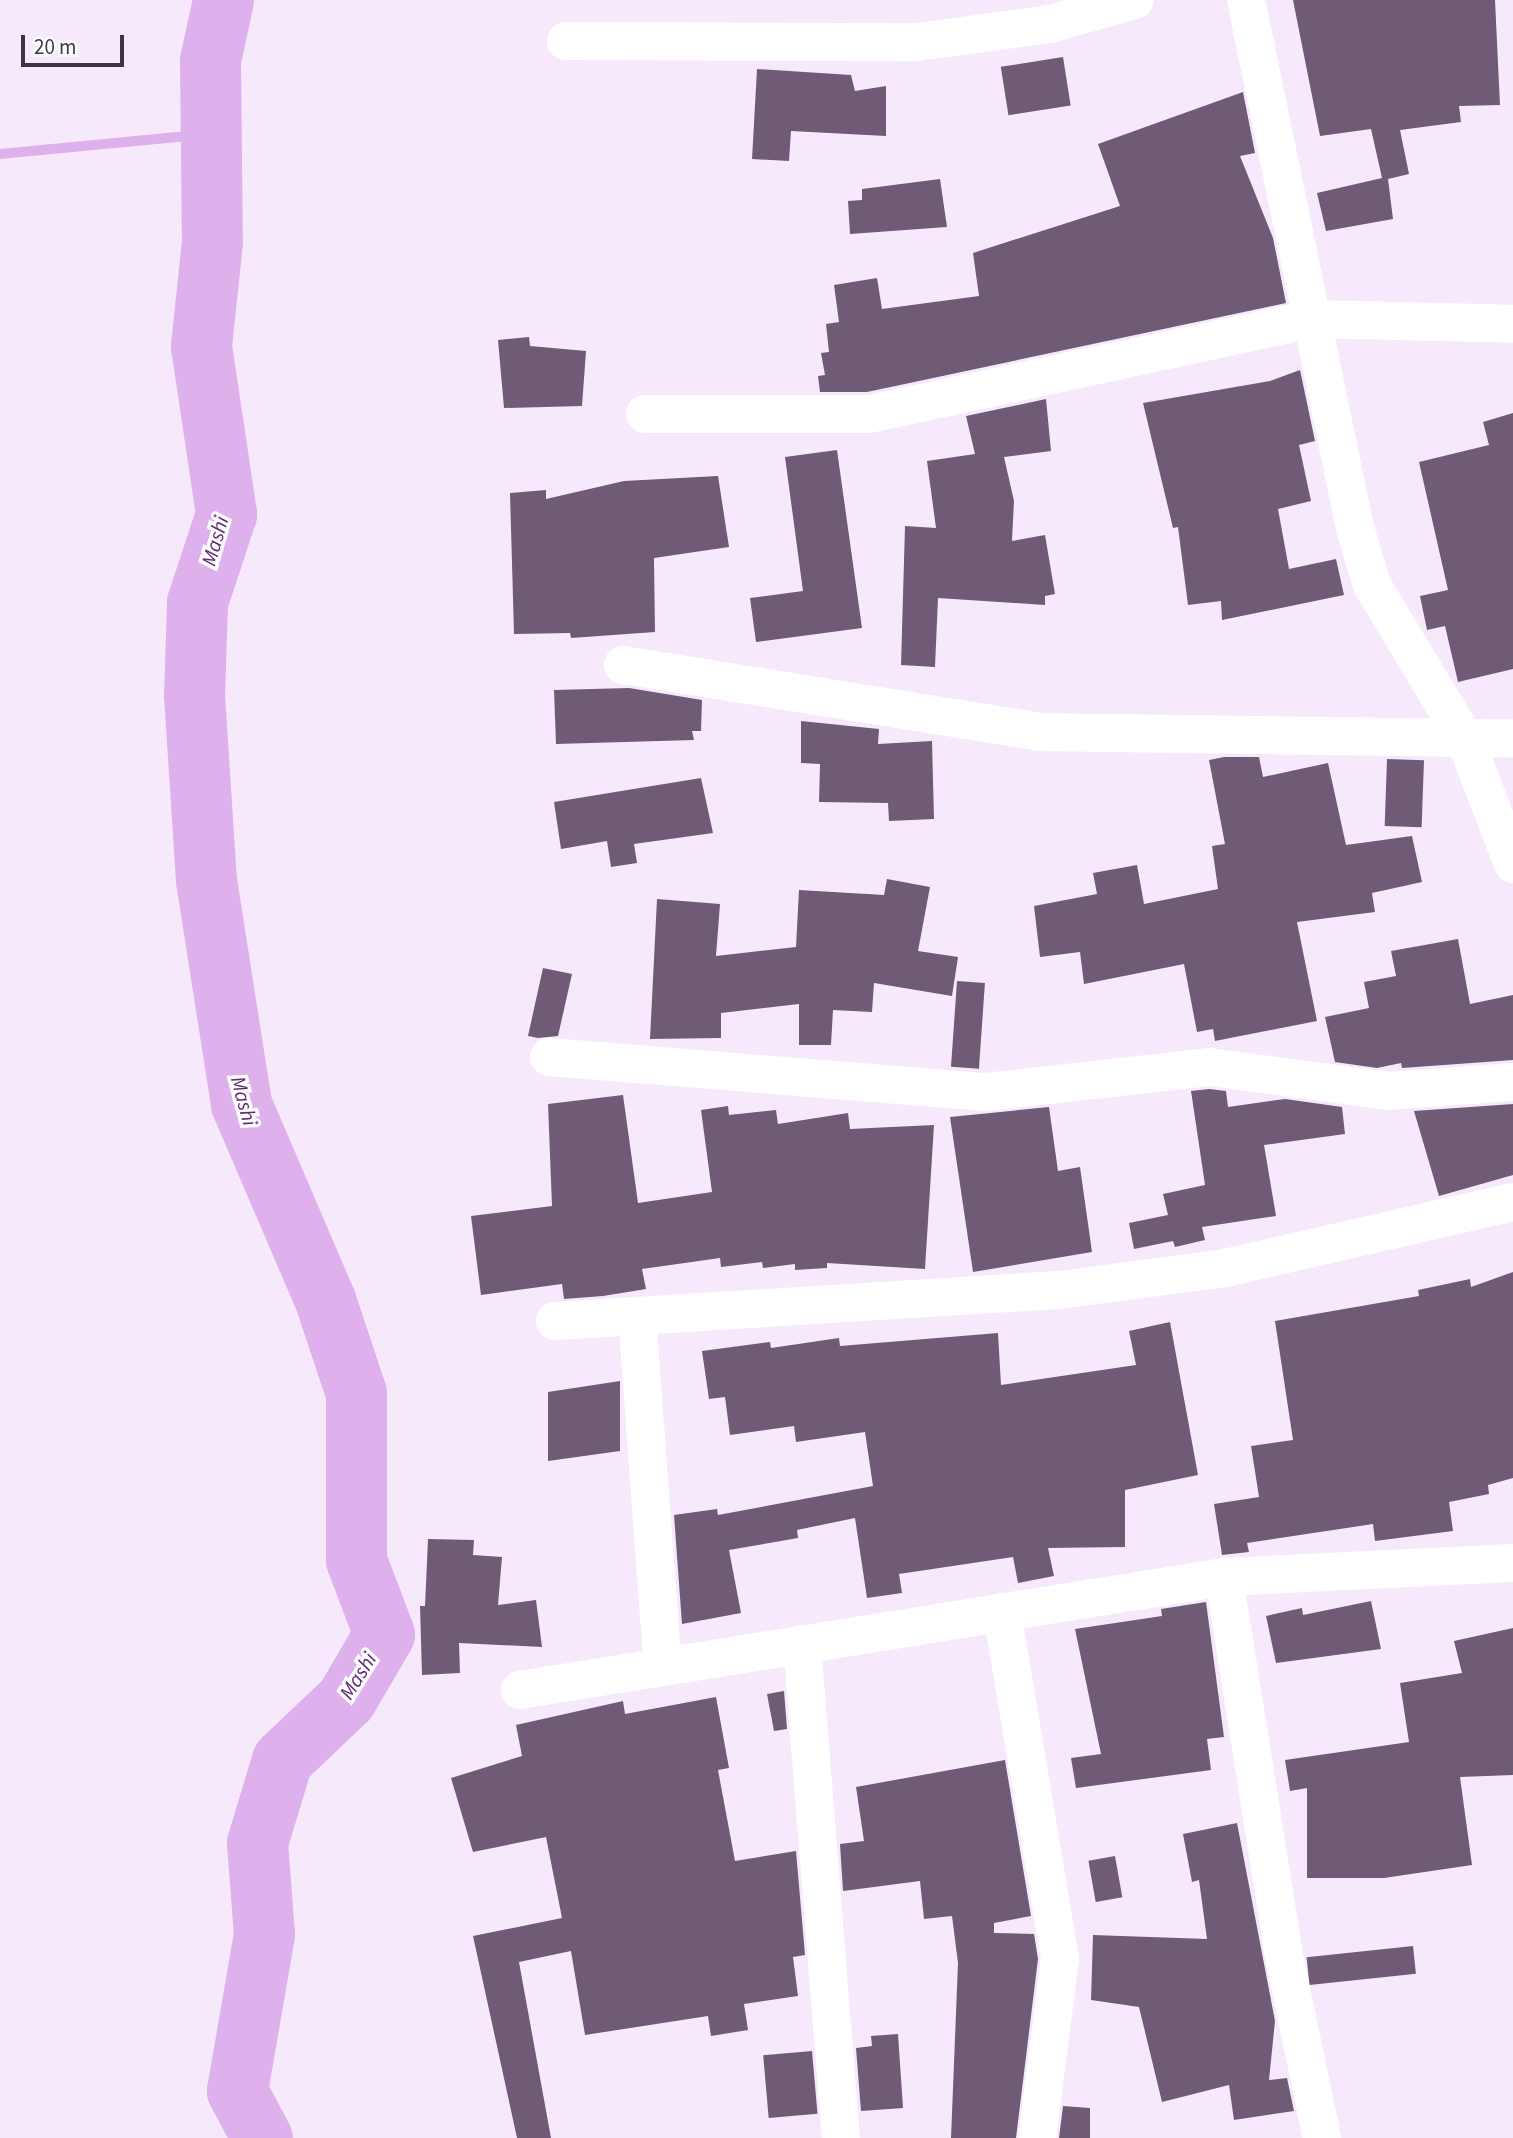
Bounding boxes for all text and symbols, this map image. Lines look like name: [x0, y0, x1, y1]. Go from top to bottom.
scale bar: [24, 21, 128, 65]
text: 20 m: [34, 32, 76, 62]
water label: Mashi: [196, 513, 234, 569]
water label: Mashi: [225, 1073, 263, 1129]
water label: Mashi: [334, 1648, 382, 1704]

